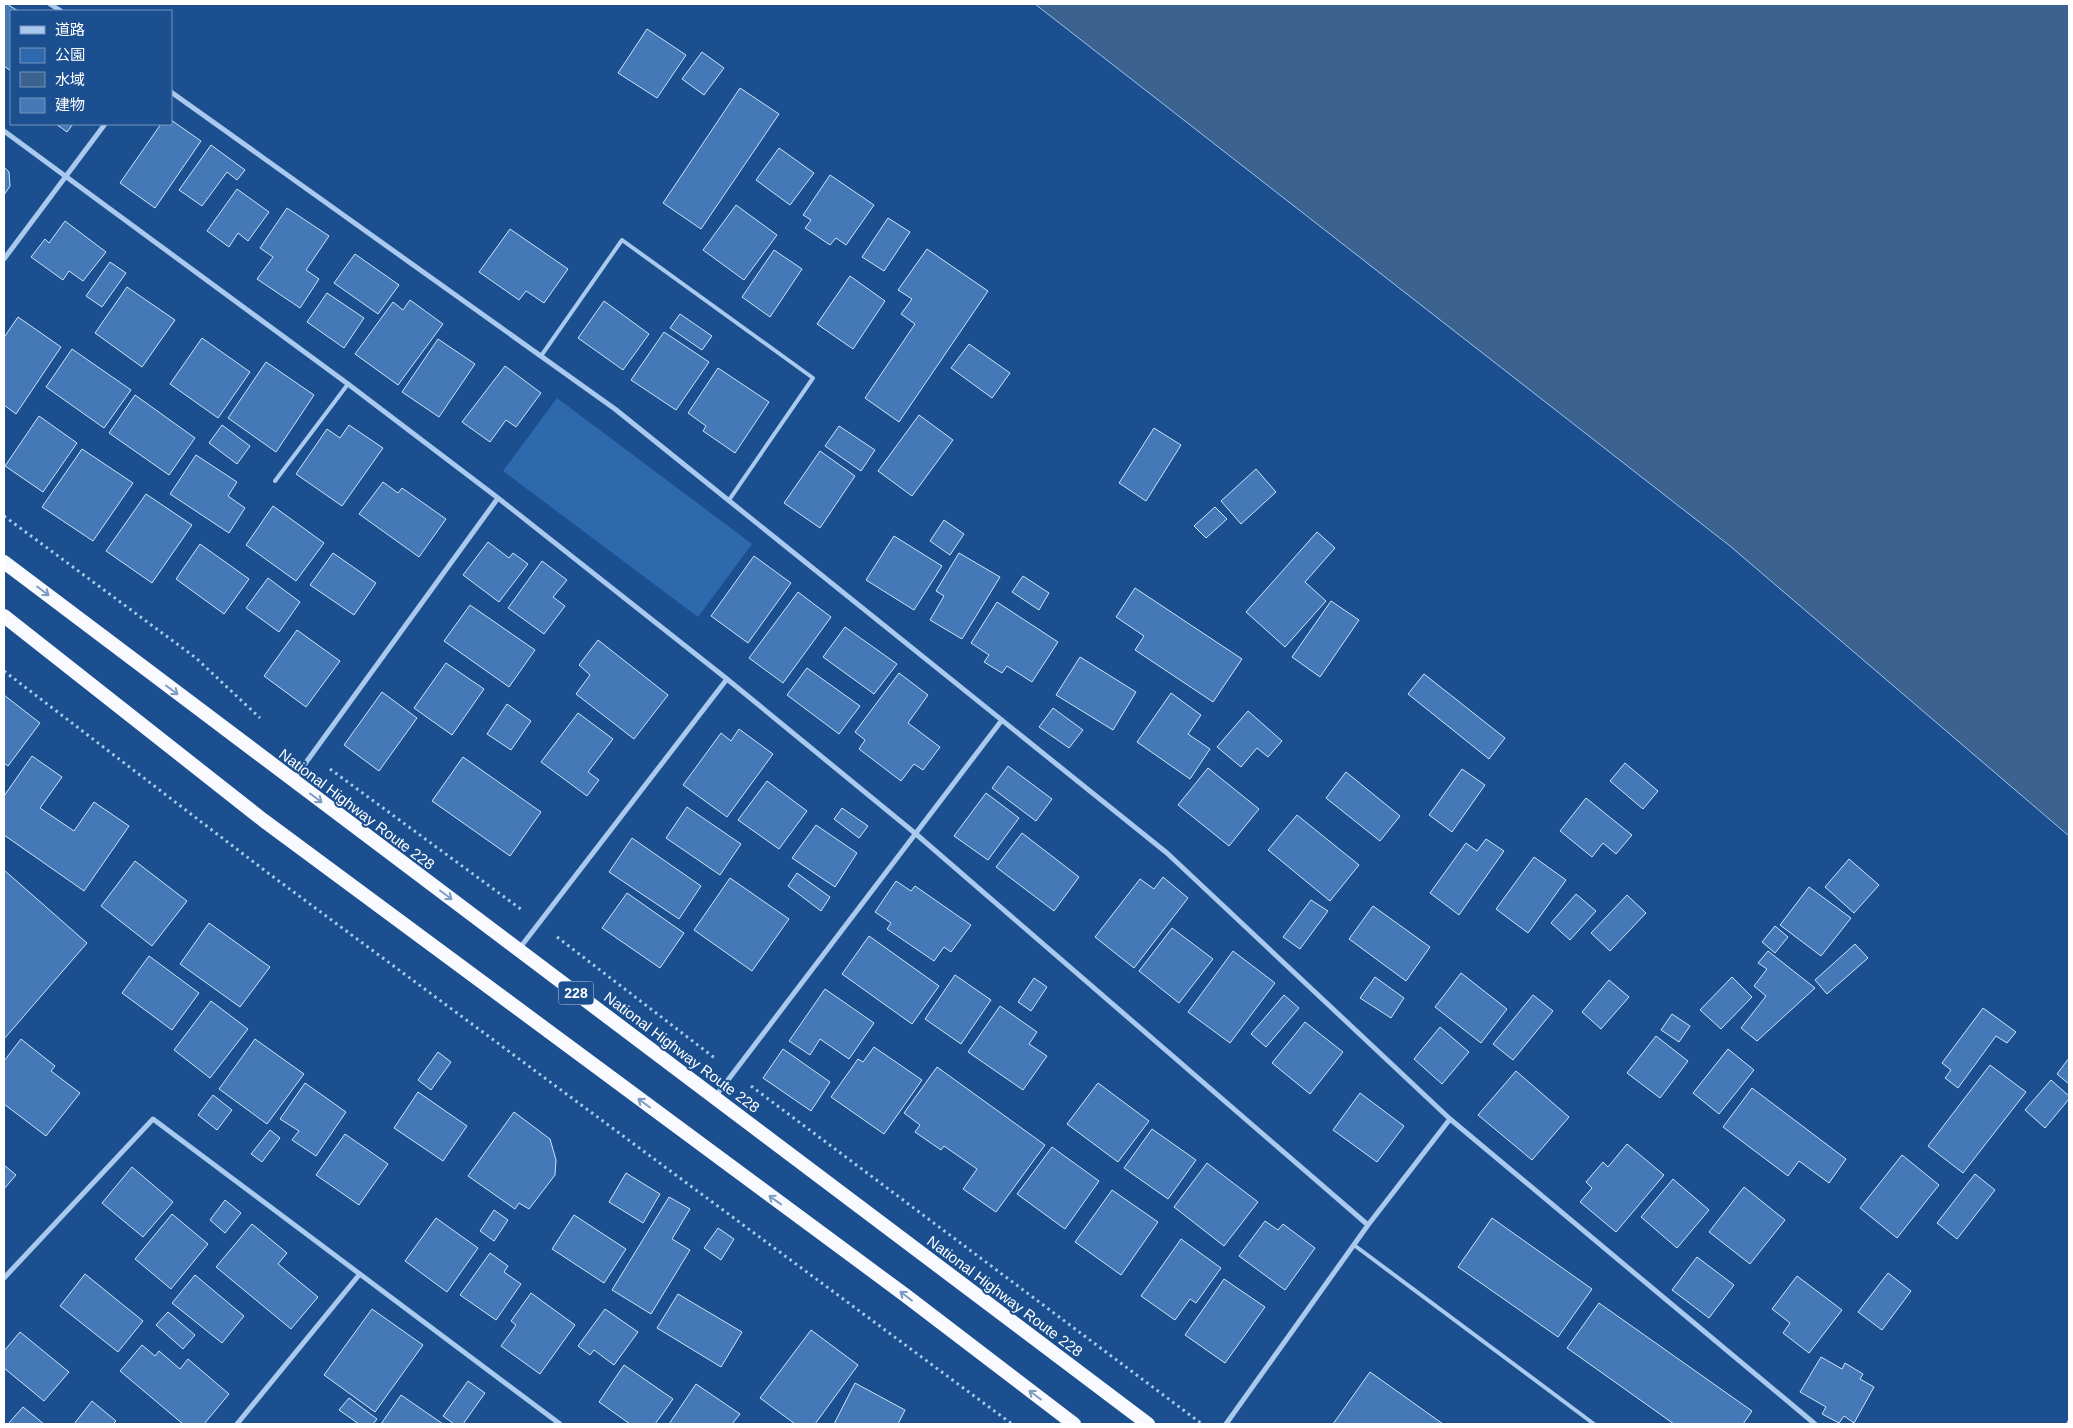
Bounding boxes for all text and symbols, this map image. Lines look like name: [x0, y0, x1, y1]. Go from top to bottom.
legend: [10, 10, 172, 125]
text: 道路: [55, 21, 85, 38]
text: 公園: [55, 46, 85, 63]
text: 水域: [55, 71, 85, 88]
text: 建物: [55, 96, 85, 113]
one-way arrow: [36, 586, 49, 597]
one-way arrow: [165, 684, 178, 695]
street label: National Highway Route 228: [276, 745, 438, 873]
one-way arrow: [309, 793, 322, 804]
one-way arrow: [439, 890, 452, 901]
road number: 228: [558, 981, 594, 1004]
street label: National Highway Route 228: [601, 988, 763, 1116]
one-way arrow: [637, 1098, 651, 1108]
one-way arrow: [768, 1195, 782, 1205]
street label: National Highway Route 228: [924, 1232, 1086, 1360]
one-way arrow: [899, 1291, 913, 1301]
one-way arrow: [1029, 1389, 1042, 1400]

